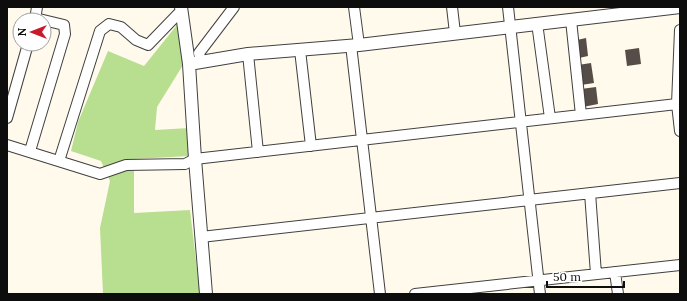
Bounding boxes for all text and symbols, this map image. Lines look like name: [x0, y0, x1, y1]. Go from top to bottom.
north arrow: [12, 12, 52, 52]
text: N: [15, 27, 29, 36]
scale bar: [547, 263, 624, 289]
text: 50 m: [553, 269, 581, 284]

